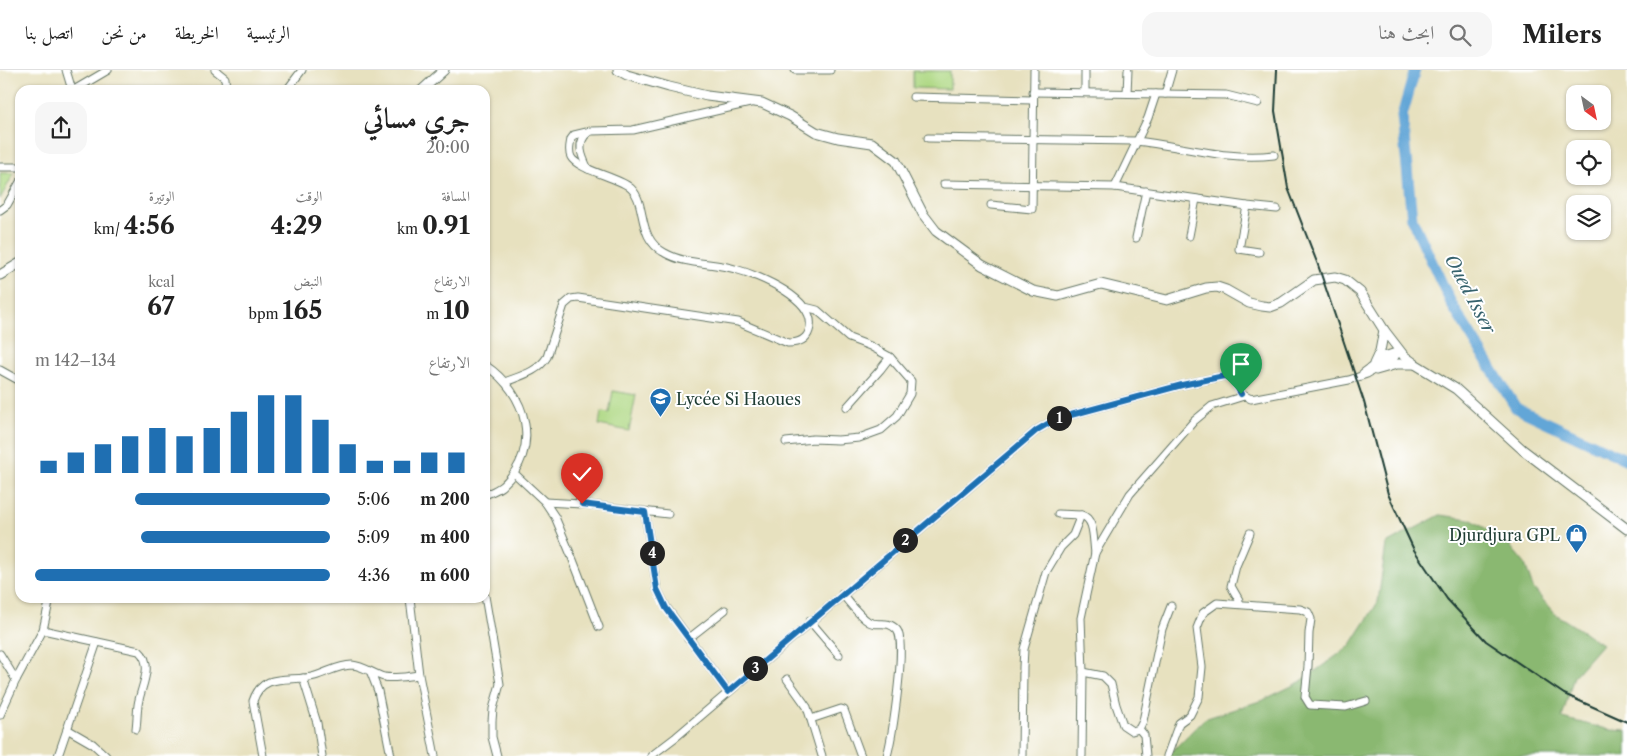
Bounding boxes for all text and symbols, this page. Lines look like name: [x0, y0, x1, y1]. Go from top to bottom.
search box: [1142, 12, 1492, 57]
text: Milers: [1522, 20, 1602, 49]
text: ابحث هنا: [1379, 21, 1434, 44]
icon: search: [1446, 21, 1474, 49]
text: اتصل بنا: [25, 22, 73, 44]
text: من نحن: [101, 22, 147, 44]
text: الخريطة: [175, 22, 219, 44]
text: الرئيسية: [247, 22, 290, 44]
north arrow: [1566, 85, 1611, 130]
map controls: [1566, 85, 1611, 240]
text: جري مسائي: [363, 101, 470, 135]
button: share: [35, 102, 87, 154]
text: 20:00: [426, 137, 470, 157]
button: locate: [1566, 140, 1611, 185]
text: الوتيرة: [149, 187, 175, 205]
text: الوقت: [296, 187, 322, 205]
text: المسافة: [441, 187, 470, 205]
button: layers: [1566, 195, 1611, 240]
text: 4:56: [124, 210, 175, 241]
text: 4:29: [270, 210, 322, 241]
text: 0.91: [422, 210, 470, 241]
text: /km: [94, 220, 124, 238]
text: km: [397, 220, 422, 238]
water label: Oued Isser: [1440, 251, 1501, 339]
text: النبض: [293, 272, 322, 290]
text: الارتفاع: [434, 272, 470, 290]
text: kcal: [148, 273, 175, 291]
text: 67: [147, 291, 175, 322]
text: 165: [282, 295, 322, 326]
text: 10: [443, 295, 470, 326]
text: bpm: [248, 305, 282, 323]
text: m: [426, 305, 443, 323]
pin: [1220, 343, 1262, 394]
text: 134–142 m: [35, 350, 116, 370]
icon: arrive: [1227, 350, 1255, 378]
text: الارتفاع: [428, 352, 470, 372]
school or university icon: Lycée Si Haoues: [648, 387, 672, 418]
place label: Lycée Si Haoues: [676, 389, 801, 409]
pin: 1: [1046, 406, 1072, 430]
text: 1: [1056, 409, 1063, 427]
pin: [561, 453, 603, 504]
icon: check: [568, 460, 596, 488]
text: 5:06: [357, 489, 390, 509]
text: 200 m: [420, 489, 470, 509]
shop icon: Djurdjura GPL: [1564, 523, 1588, 554]
place label: Djurdjura GPL: [1449, 525, 1561, 545]
text: 5:09: [357, 527, 390, 547]
text: 400 m: [420, 527, 470, 547]
pin: 2: [892, 528, 918, 552]
text: 2: [901, 531, 910, 549]
pin: 4: [640, 540, 664, 566]
text: 4: [648, 544, 657, 562]
text: 4:36: [358, 565, 390, 585]
text: 600 m: [420, 565, 470, 585]
pin: 3: [742, 656, 768, 680]
text: 3: [752, 659, 759, 677]

